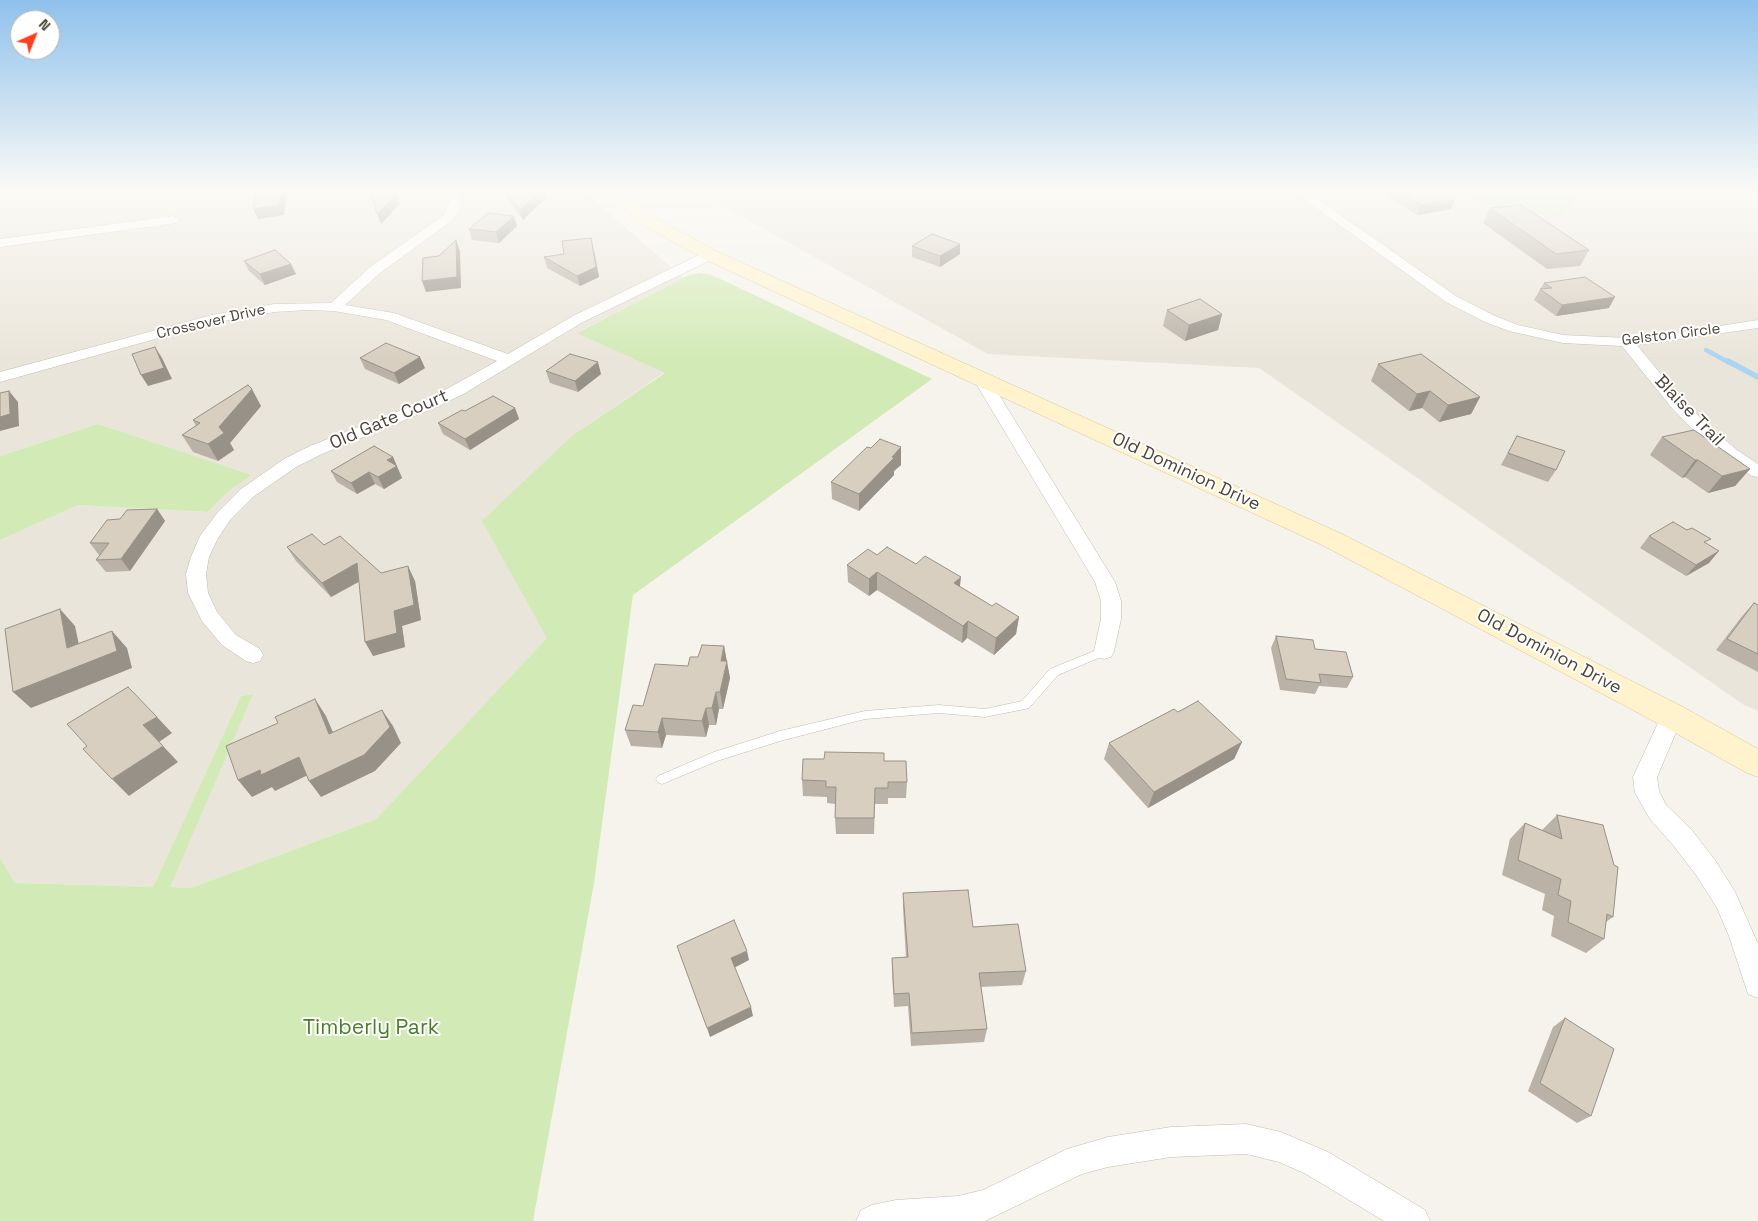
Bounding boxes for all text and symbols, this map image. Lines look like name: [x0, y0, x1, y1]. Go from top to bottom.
north arrow: [10, 10, 60, 60]
text: N: [35, 15, 54, 35]
street label: Crossover Drive: [155, 301, 267, 343]
street label: Gelston Circle: [1621, 320, 1721, 350]
street label: Blaise Trail: [1650, 371, 1728, 451]
street label: Old Gate Court: [327, 385, 451, 455]
street label: Old Dominion Drive: [1108, 428, 1264, 516]
street label: Old Dominion Drive: [1473, 605, 1625, 699]
park label: Timberly Park: [303, 1015, 439, 1041]

